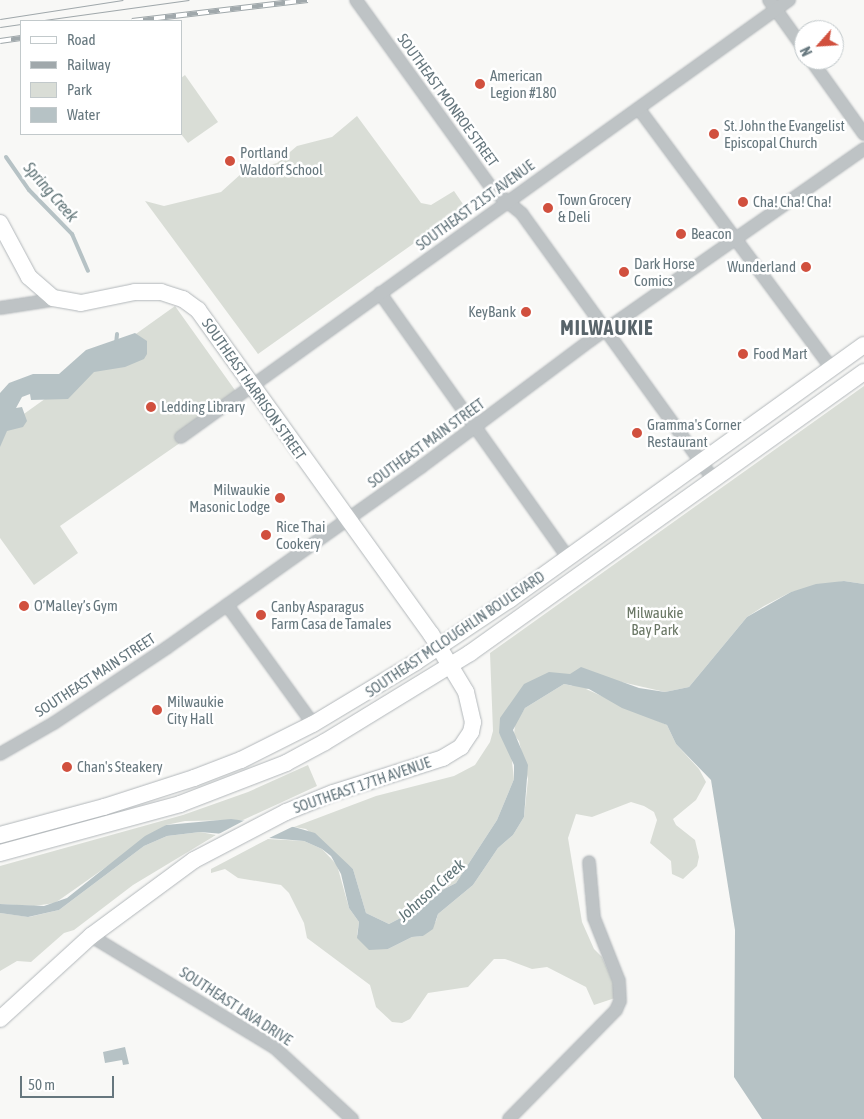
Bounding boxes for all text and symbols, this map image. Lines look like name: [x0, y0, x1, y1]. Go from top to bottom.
legend: [20, 20, 182, 135]
north arrow: [794, 20, 844, 70]
street label: SOUTHEAST MONROE STREET: [394, 30, 502, 170]
text: Road: [67, 31, 96, 48]
text: N: [797, 44, 815, 58]
text: Railway: [67, 56, 111, 73]
place label: American Legion #180: [490, 66, 557, 101]
marker: American Legion #180: [474, 78, 486, 90]
text: Park: [67, 81, 92, 98]
text: Water: [67, 106, 100, 123]
place label: St. John the Evangelist Episcopal Church: [724, 116, 845, 151]
marker: St. John the Evangelist Episcopal Church: [708, 128, 720, 140]
place label: Portland Waldorf School: [240, 143, 323, 178]
marker: Portland Waldorf School: [224, 155, 236, 167]
street label: SOUTHEAST 21ST AVENUE: [412, 156, 538, 254]
water label: Spring Creek: [20, 158, 82, 226]
place label: Town Grocery & Deli: [558, 190, 631, 225]
place label: Cha! Cha! Cha!: [753, 193, 832, 211]
marker: Cha! Cha! Cha!: [737, 196, 749, 208]
marker: Town Grocery & Deli: [542, 202, 554, 214]
place label: Beacon: [691, 225, 732, 243]
marker: Beacon: [675, 228, 687, 240]
place label: Dark Horse Comics: [634, 254, 695, 289]
place label: Wunderland: [727, 258, 796, 276]
marker: Wunderland: [800, 261, 812, 273]
marker: Dark Horse Comics: [618, 266, 630, 278]
place label: KeyBank: [468, 303, 516, 321]
marker: KeyBank: [520, 306, 532, 318]
street label: SOUTHEAST HARRISON STREET: [198, 315, 310, 463]
district label: MILWAUKIE: [559, 315, 655, 339]
place label: Food Mart: [753, 345, 808, 363]
marker: Food Mart: [737, 348, 749, 360]
street label: SOUTHEAST MAIN STREET: [364, 395, 488, 491]
place label: Ledding Library: [161, 398, 245, 416]
marker: Ledding Library: [145, 401, 157, 413]
place label: Gramma's Corner Restaurant: [647, 415, 741, 450]
marker: Gramma's Corner Restaurant: [631, 427, 643, 439]
place label: Milwaukie Masonic Lodge: [189, 480, 270, 515]
marker: Milwaukie Masonic Lodge: [274, 492, 286, 504]
place label: Rice Thai Cookery: [276, 517, 325, 552]
marker: Rice Thai Cookery: [260, 529, 272, 541]
street label: SOUTHEAST MCLOUGHLIN BOULEVARD: [362, 567, 548, 701]
place label: O’Malley’s Gym: [34, 597, 118, 615]
place label: Canby Asparagus Farm Casa de Tamales: [271, 597, 391, 632]
marker: O’Malley’s Gym: [18, 600, 30, 612]
park label: Milwaukie Bay Park: [627, 603, 683, 638]
marker: Canby Asparagus Farm Casa de Tamales: [255, 609, 267, 621]
street label: SOUTHEAST MAIN STREET: [31, 629, 159, 721]
place label: Milwaukie City Hall: [167, 692, 224, 727]
marker: Milwaukie City Hall: [151, 704, 163, 716]
street label: SOUTHEAST 17TH AVENUE: [291, 753, 433, 817]
place label: Chan's Steakery: [77, 758, 163, 776]
marker: Chan's Steakery: [61, 761, 73, 773]
water label: Johnson Creek: [393, 855, 469, 925]
street label: SOUTHEAST LAVA DRIVE: [176, 963, 296, 1049]
scale bar: [22, 1066, 116, 1098]
text: 50 m: [28, 1076, 55, 1093]

